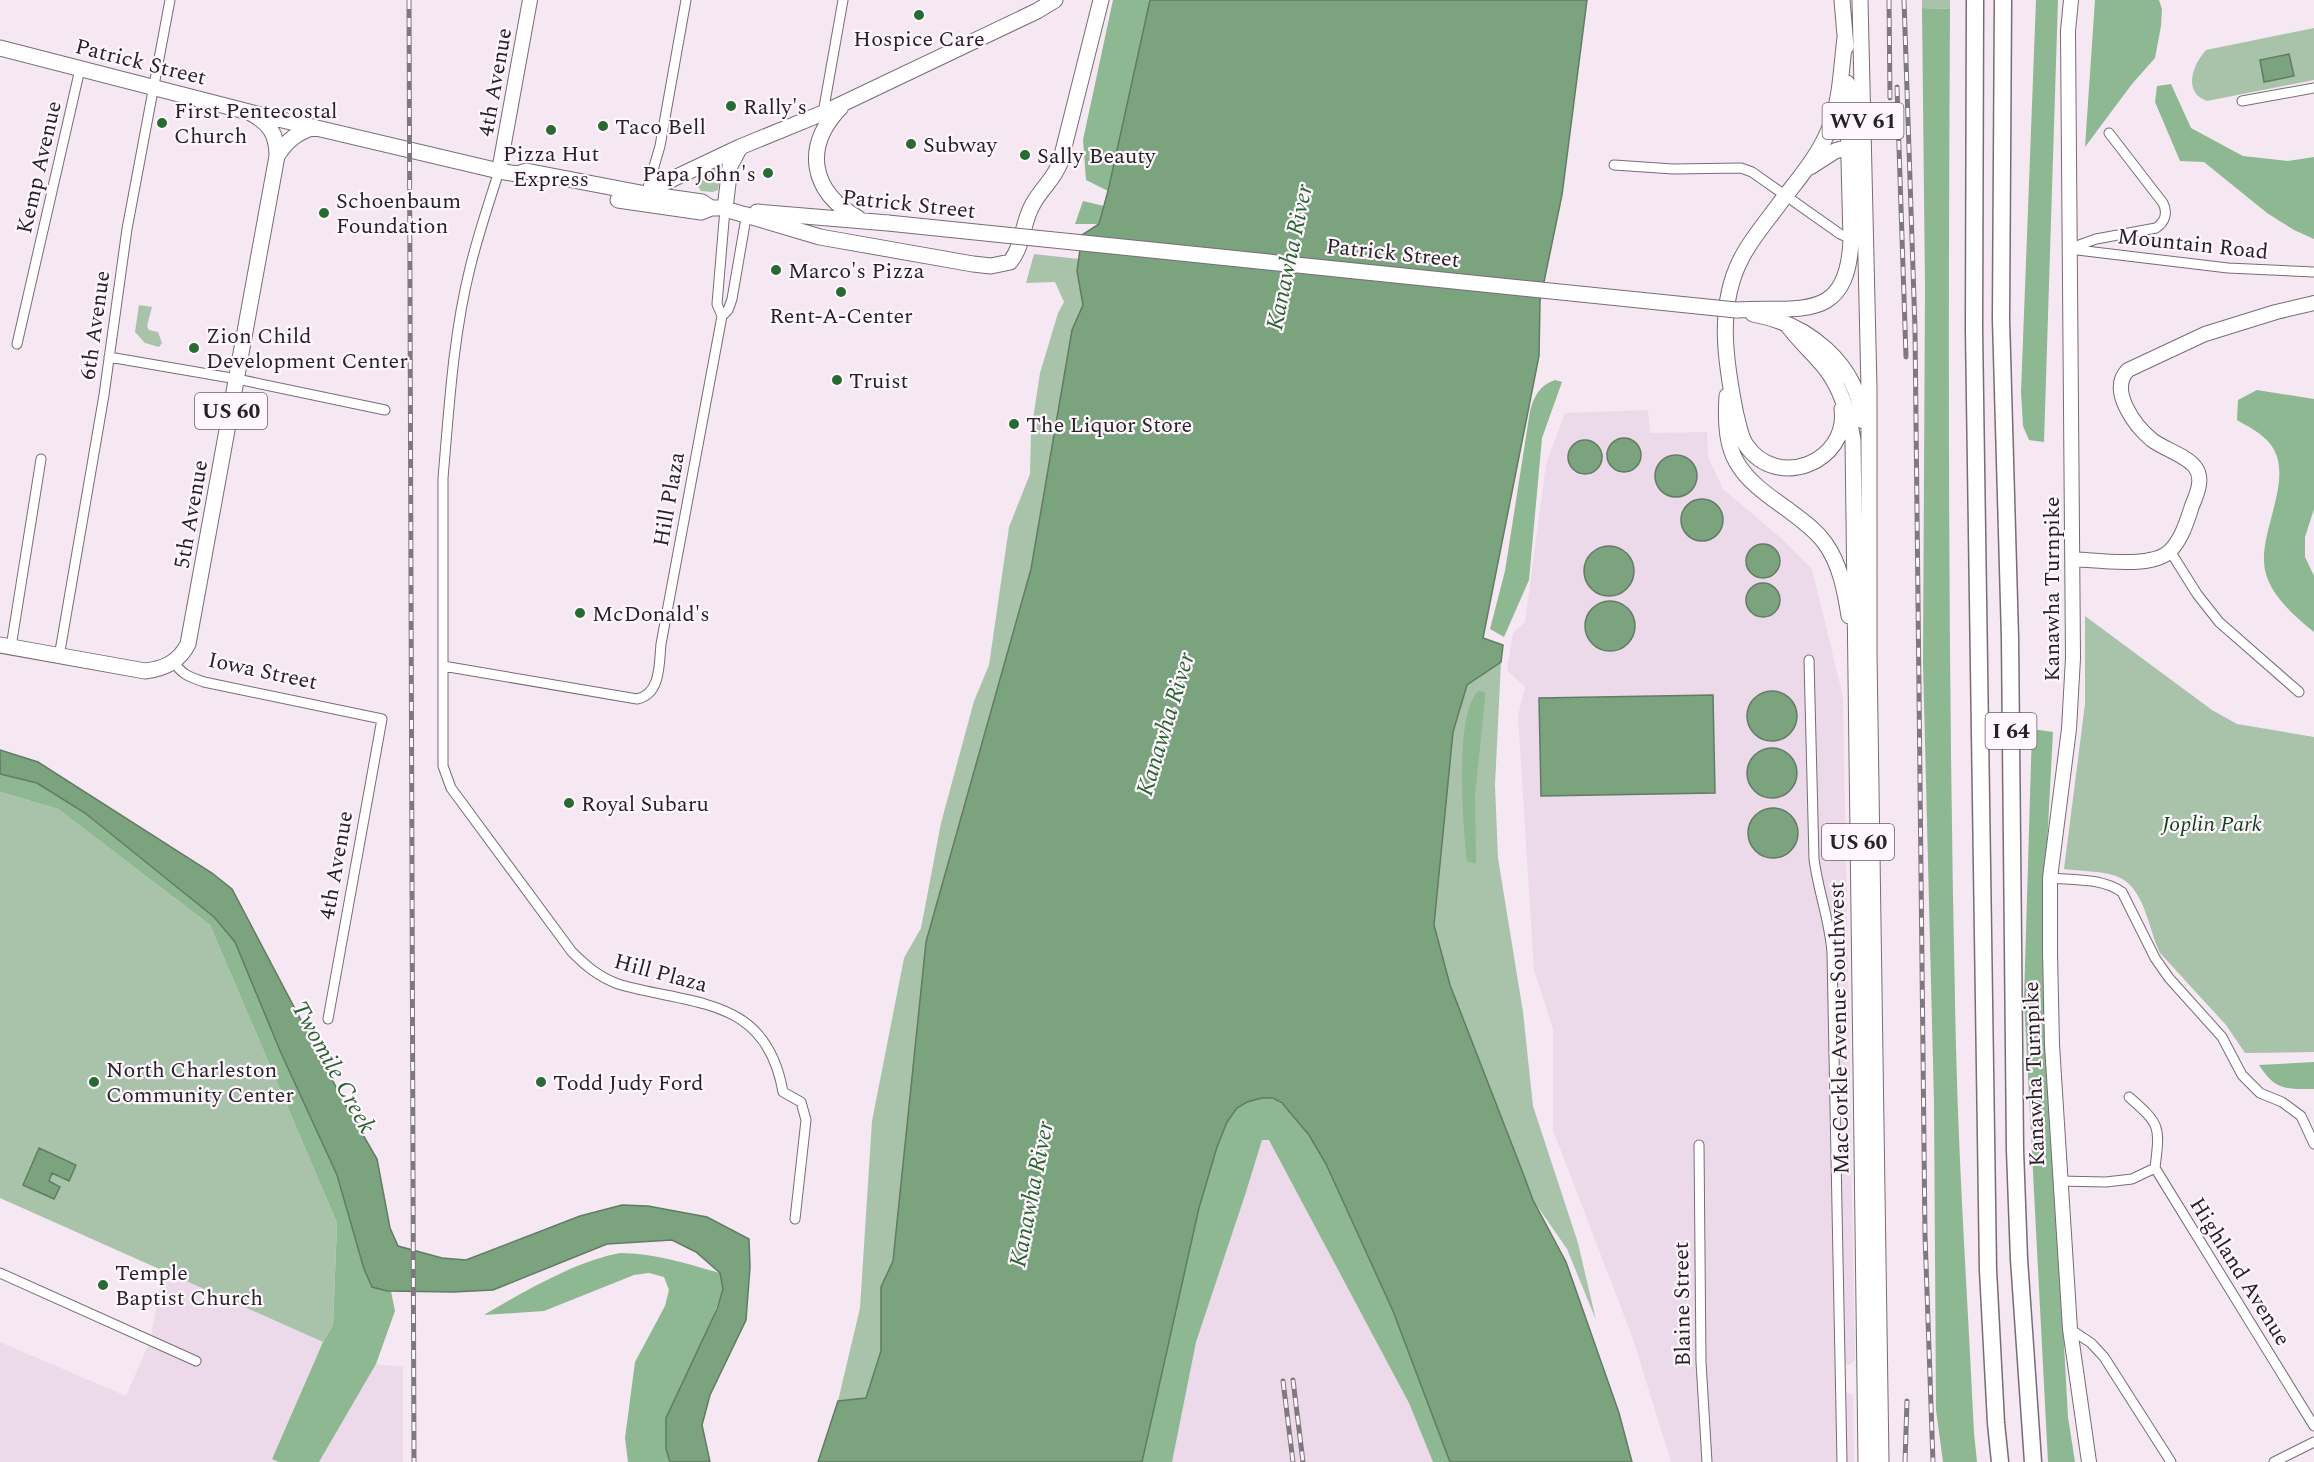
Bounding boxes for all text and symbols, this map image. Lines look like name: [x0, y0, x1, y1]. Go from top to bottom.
marker: Hospice Care: [912, 8, 926, 22]
place label: Hospice Care: [853, 23, 985, 56]
street label: 4th Avenue: [470, 25, 521, 139]
street label: Patrick Street: [72, 30, 210, 95]
place label: Rally's: [743, 91, 807, 124]
place label: First Pentecostal Church: [174, 95, 338, 153]
street label: Kemp Avenue: [8, 98, 71, 237]
marker: Rally's: [724, 99, 738, 113]
road number: WV 61: [1822, 103, 1904, 139]
place label: Taco Bell: [615, 111, 706, 144]
marker: First Pentecostal Church: [155, 116, 169, 130]
marker: Taco Bell: [596, 119, 610, 133]
marker: Pizza Hut Express: [544, 123, 558, 137]
place label: Subway: [923, 129, 999, 162]
marker: Subway: [904, 137, 918, 151]
place label: Pizza Hut Express: [503, 138, 599, 196]
place label: Sally Beauty: [1037, 140, 1157, 173]
marker: Sally Beauty: [1018, 148, 1032, 162]
place label: Papa John's: [642, 158, 756, 191]
marker: Papa John's: [761, 166, 775, 180]
water label: Kanawha River: [1257, 180, 1323, 333]
street label: Patrick Street: [840, 181, 977, 228]
place label: Schoenbaum Foundation: [336, 185, 461, 243]
marker: Schoenbaum Foundation: [317, 206, 331, 220]
street label: Mountain Road: [2116, 220, 2270, 269]
street label: Patrick Street: [1324, 230, 1461, 277]
place label: Marco's Pizza: [788, 255, 925, 288]
marker: Marco's Pizza: [769, 263, 783, 277]
street label: 6th Avenue: [72, 269, 119, 382]
marker: Rent-A-Center: [834, 285, 848, 299]
place label: Rent-A-Center: [769, 300, 913, 333]
place label: Zion Child Development Center: [206, 320, 408, 378]
marker: Zion Child Development Center: [187, 341, 201, 355]
place label: Truist: [849, 365, 908, 398]
marker: Truist: [830, 373, 844, 387]
road number: US 60: [195, 393, 267, 429]
place label: The Liquor Store: [1026, 409, 1192, 442]
marker: The Liquor Store: [1007, 417, 1021, 431]
street label: Hill Plaza: [645, 449, 694, 549]
street label: 5th Avenue: [166, 457, 217, 571]
street label: Kanawha Turnpike: [2036, 496, 2069, 682]
place label: McDonald's: [592, 598, 710, 631]
marker: McDonald's: [573, 606, 587, 620]
street label: Iowa Street: [205, 644, 321, 699]
water label: Kanawha River: [1127, 647, 1205, 800]
road number: I 64: [1986, 713, 2036, 749]
place label: Royal Subaru: [581, 788, 709, 821]
marker: Royal Subaru: [562, 796, 576, 810]
street label: 4th Avenue: [311, 808, 362, 922]
park label: Joplin Park: [2160, 808, 2262, 841]
road number: US 60: [1822, 824, 1894, 860]
street label: MacCorkle Avenue Southwest: [1820, 881, 1859, 1175]
street label: Hill Plaza: [610, 945, 711, 1002]
street label: Kanawha Turnpike: [2015, 981, 2054, 1167]
water label: Twomile Creek: [282, 994, 385, 1141]
place label: North Charleston Community Center: [106, 1054, 294, 1112]
place label: Todd Judy Ford: [553, 1067, 704, 1100]
marker: North Charleston Community Center: [87, 1075, 101, 1089]
marker: Todd Judy Ford: [534, 1075, 548, 1089]
water label: Kanawha River: [1000, 1117, 1064, 1270]
street label: Highland Avenue: [2181, 1191, 2299, 1353]
street label: Blaine Street: [1665, 1241, 1700, 1367]
place label: Temple Baptist Church: [115, 1257, 263, 1315]
marker: Temple Baptist Church: [96, 1278, 110, 1292]

